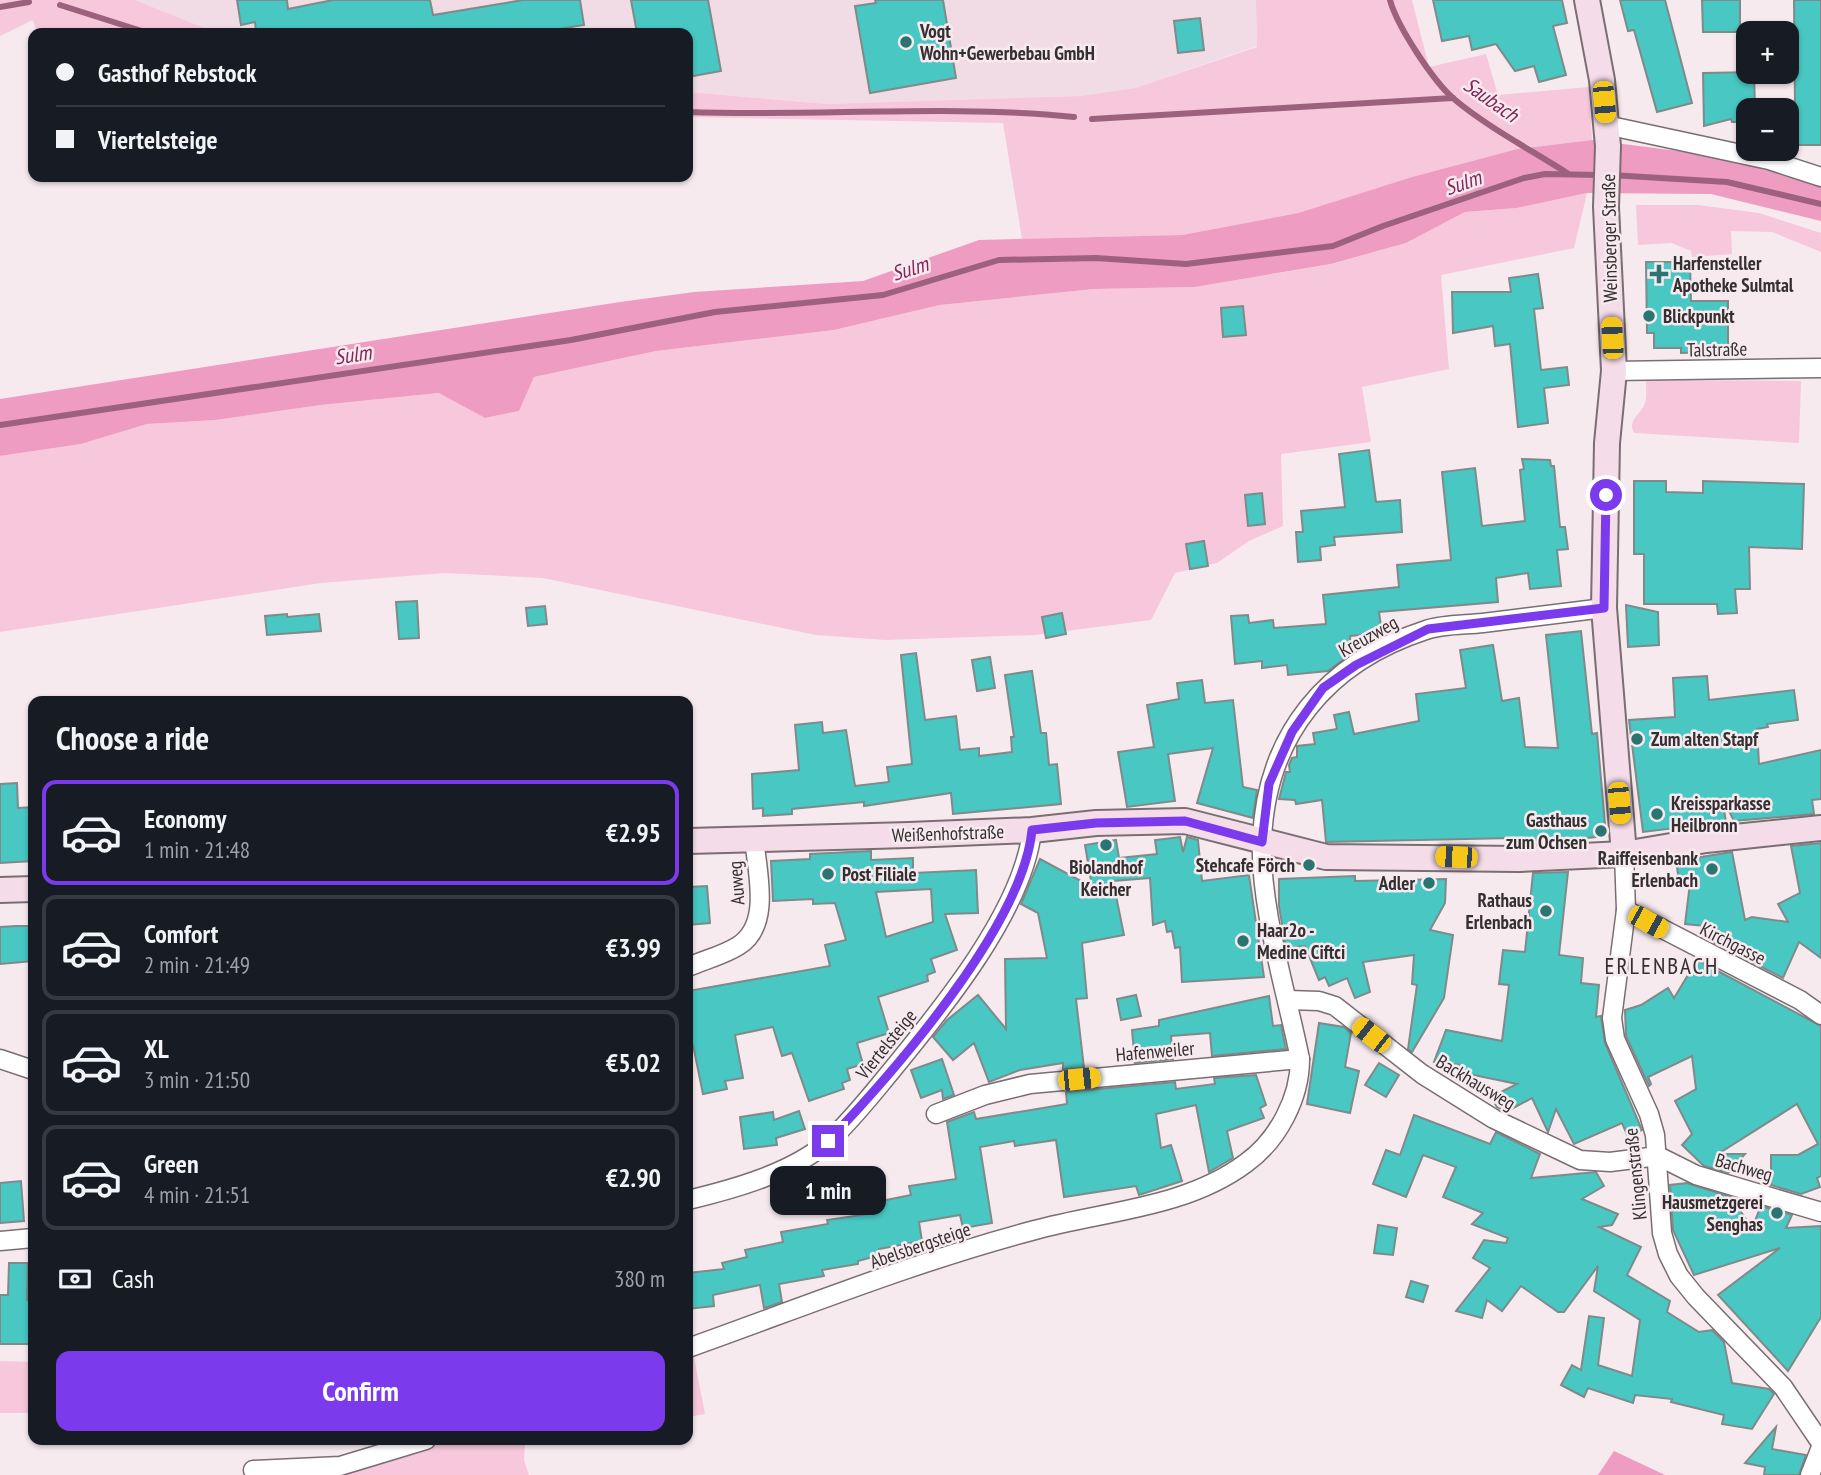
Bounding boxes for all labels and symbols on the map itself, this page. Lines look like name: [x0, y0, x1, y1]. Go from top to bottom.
place label: Vogt Wohn+Gewerbebau GmbH: [919, 19, 1095, 65]
marker: Vogt Wohn+Gewerbebau GmbH: [898, 34, 914, 50]
water label: Saubach: [1459, 71, 1525, 129]
car: [1592, 80, 1617, 124]
water label: Sulm: [1441, 163, 1486, 201]
street label: Weinsberger Straße: [1596, 173, 1622, 303]
water label: Sulm: [888, 250, 933, 287]
place label: Harfensteller Apotheke Sulmtal: [1672, 251, 1794, 297]
marker: Harfensteller Apotheke Sulmtal: [1651, 266, 1667, 282]
place label: Blickpunkt: [1663, 304, 1735, 328]
marker: Blickpunkt: [1641, 308, 1657, 324]
car: [1601, 316, 1624, 360]
street label: Talstraße: [1687, 336, 1748, 362]
water label: Sulm: [333, 338, 374, 370]
route start: [1590, 479, 1622, 511]
street label: Kreuzweg: [1334, 610, 1402, 662]
place label: Zum alten Stapf: [1651, 727, 1759, 751]
marker: Zum alten Stapf: [1629, 731, 1645, 747]
car: [1607, 781, 1632, 825]
place label: Kreissparkasse Heilbronn: [1671, 791, 1771, 837]
marker: Kreissparkasse Heilbronn: [1649, 806, 1665, 822]
place label: Gasthaus zum Ochsen: [1506, 808, 1587, 854]
street label: Weißenhofstraße: [891, 819, 1005, 847]
marker: Gasthaus zum Ochsen: [1593, 823, 1609, 839]
marker: Biolandhof Keicher: [1098, 837, 1114, 853]
car: [1435, 846, 1478, 868]
place label: Raiffeisenbank Erlenbach: [1598, 846, 1698, 892]
place label: Stehcafe Förch: [1196, 853, 1295, 877]
place label: Biolandhof Keicher: [1069, 855, 1144, 901]
marker: Stehcafe Förch: [1301, 857, 1317, 873]
street label: Auweg: [722, 860, 750, 906]
marker: Raiffeisenbank Erlenbach: [1704, 861, 1720, 877]
place label: Post Filiale: [842, 862, 917, 886]
marker: Post Filiale: [820, 866, 836, 882]
place label: Adler: [1378, 871, 1415, 895]
marker: Adler: [1421, 875, 1437, 891]
place label: Rathaus Erlenbach: [1466, 888, 1532, 934]
marker: Rathaus Erlenbach: [1538, 903, 1554, 919]
car: [1625, 903, 1672, 941]
street label: Kirchgasse: [1696, 916, 1770, 970]
place label: Haar2o - Medine Ciftci: [1257, 918, 1345, 964]
marker: Haar2o - Medine Ciftci: [1235, 933, 1251, 949]
district label: ERLENBACH: [1605, 951, 1719, 980]
street label: Viertelsteige: [850, 1004, 922, 1085]
car: [1348, 1014, 1395, 1056]
street label: Hafenweiler: [1115, 1036, 1196, 1066]
street label: Backhausweg: [1432, 1049, 1520, 1115]
car: [1058, 1066, 1101, 1092]
route end: [812, 1125, 844, 1157]
street label: Klingenstraße: [1618, 1127, 1652, 1221]
street label: Bachweg: [1713, 1147, 1775, 1187]
callout: 1 min: [770, 1166, 886, 1214]
place label: Hausmetzgerei Senghas: [1662, 1190, 1763, 1236]
marker: Hausmetzgerei Senghas: [1769, 1205, 1785, 1221]
street label: Abelsbergsteige: [866, 1217, 974, 1273]

